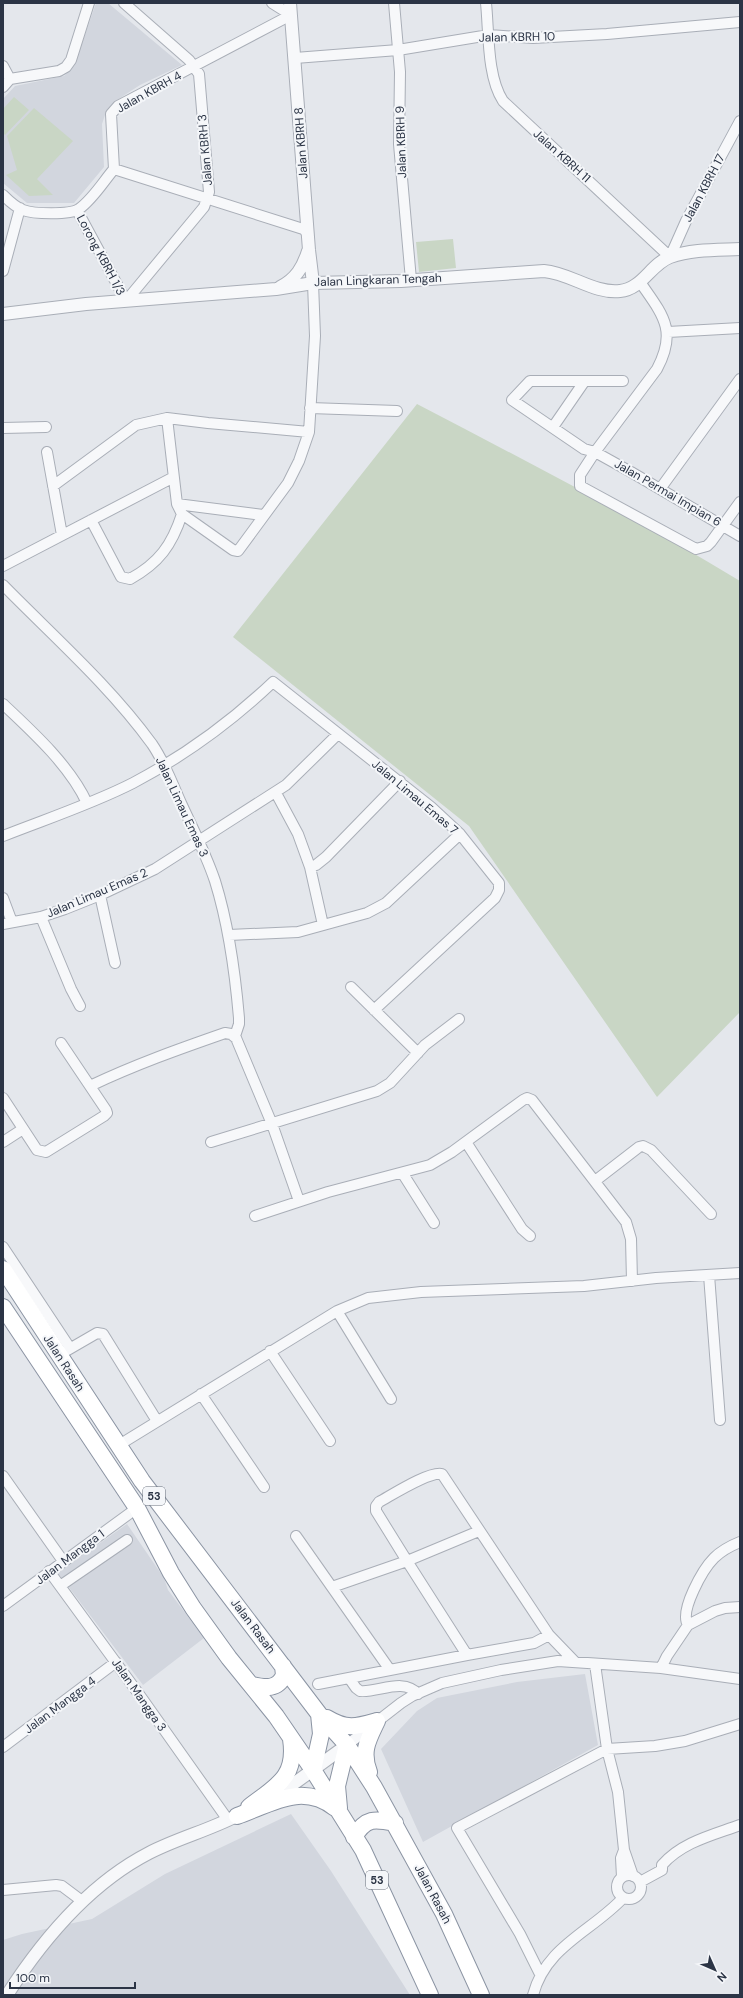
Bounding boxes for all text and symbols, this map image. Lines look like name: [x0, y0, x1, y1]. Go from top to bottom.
street label: Jalan KBRH 10: [479, 28, 555, 46]
street label: Jalan KBRH 4: [114, 68, 184, 116]
street label: Jalan KBRH 9: [392, 106, 410, 178]
street label: Jalan KBRH 8: [291, 107, 311, 179]
street label: Jalan KBRH 3: [194, 114, 216, 186]
street label: Jalan KBRH 11: [530, 126, 594, 186]
street label: Jalan KBRH 17: [679, 151, 729, 225]
street label: Lorong KBRH 1/3: [73, 212, 129, 298]
street label: Jalan Lingkaran Tengah: [314, 270, 442, 290]
street label: Jalan Permai Impian 6: [612, 456, 724, 530]
street label: Jalan Limau Emas 3: [152, 754, 212, 860]
street label: Jalan Limau Emas 7: [369, 756, 461, 838]
street label: Jalan Limau Emas 2: [44, 864, 150, 922]
street label: Jalan Rasah: [40, 1331, 88, 1395]
road number: 53: [143, 1487, 165, 1505]
street label: Jalan Mangga 1: [32, 1526, 108, 1588]
street label: Jalan Rasah: [227, 1595, 279, 1657]
street label: Jalan Mangga 3: [108, 1655, 170, 1735]
street label: Jalan Mangga 4: [21, 1673, 99, 1737]
street label: Jalan Rasah: [411, 1862, 455, 1926]
road number: 53: [366, 1871, 388, 1889]
north arrow: [695, 1950, 735, 1990]
scale bar: [10, 1964, 135, 1990]
text: N: [714, 1969, 730, 1985]
text: 100 m: [16, 1970, 50, 1986]

